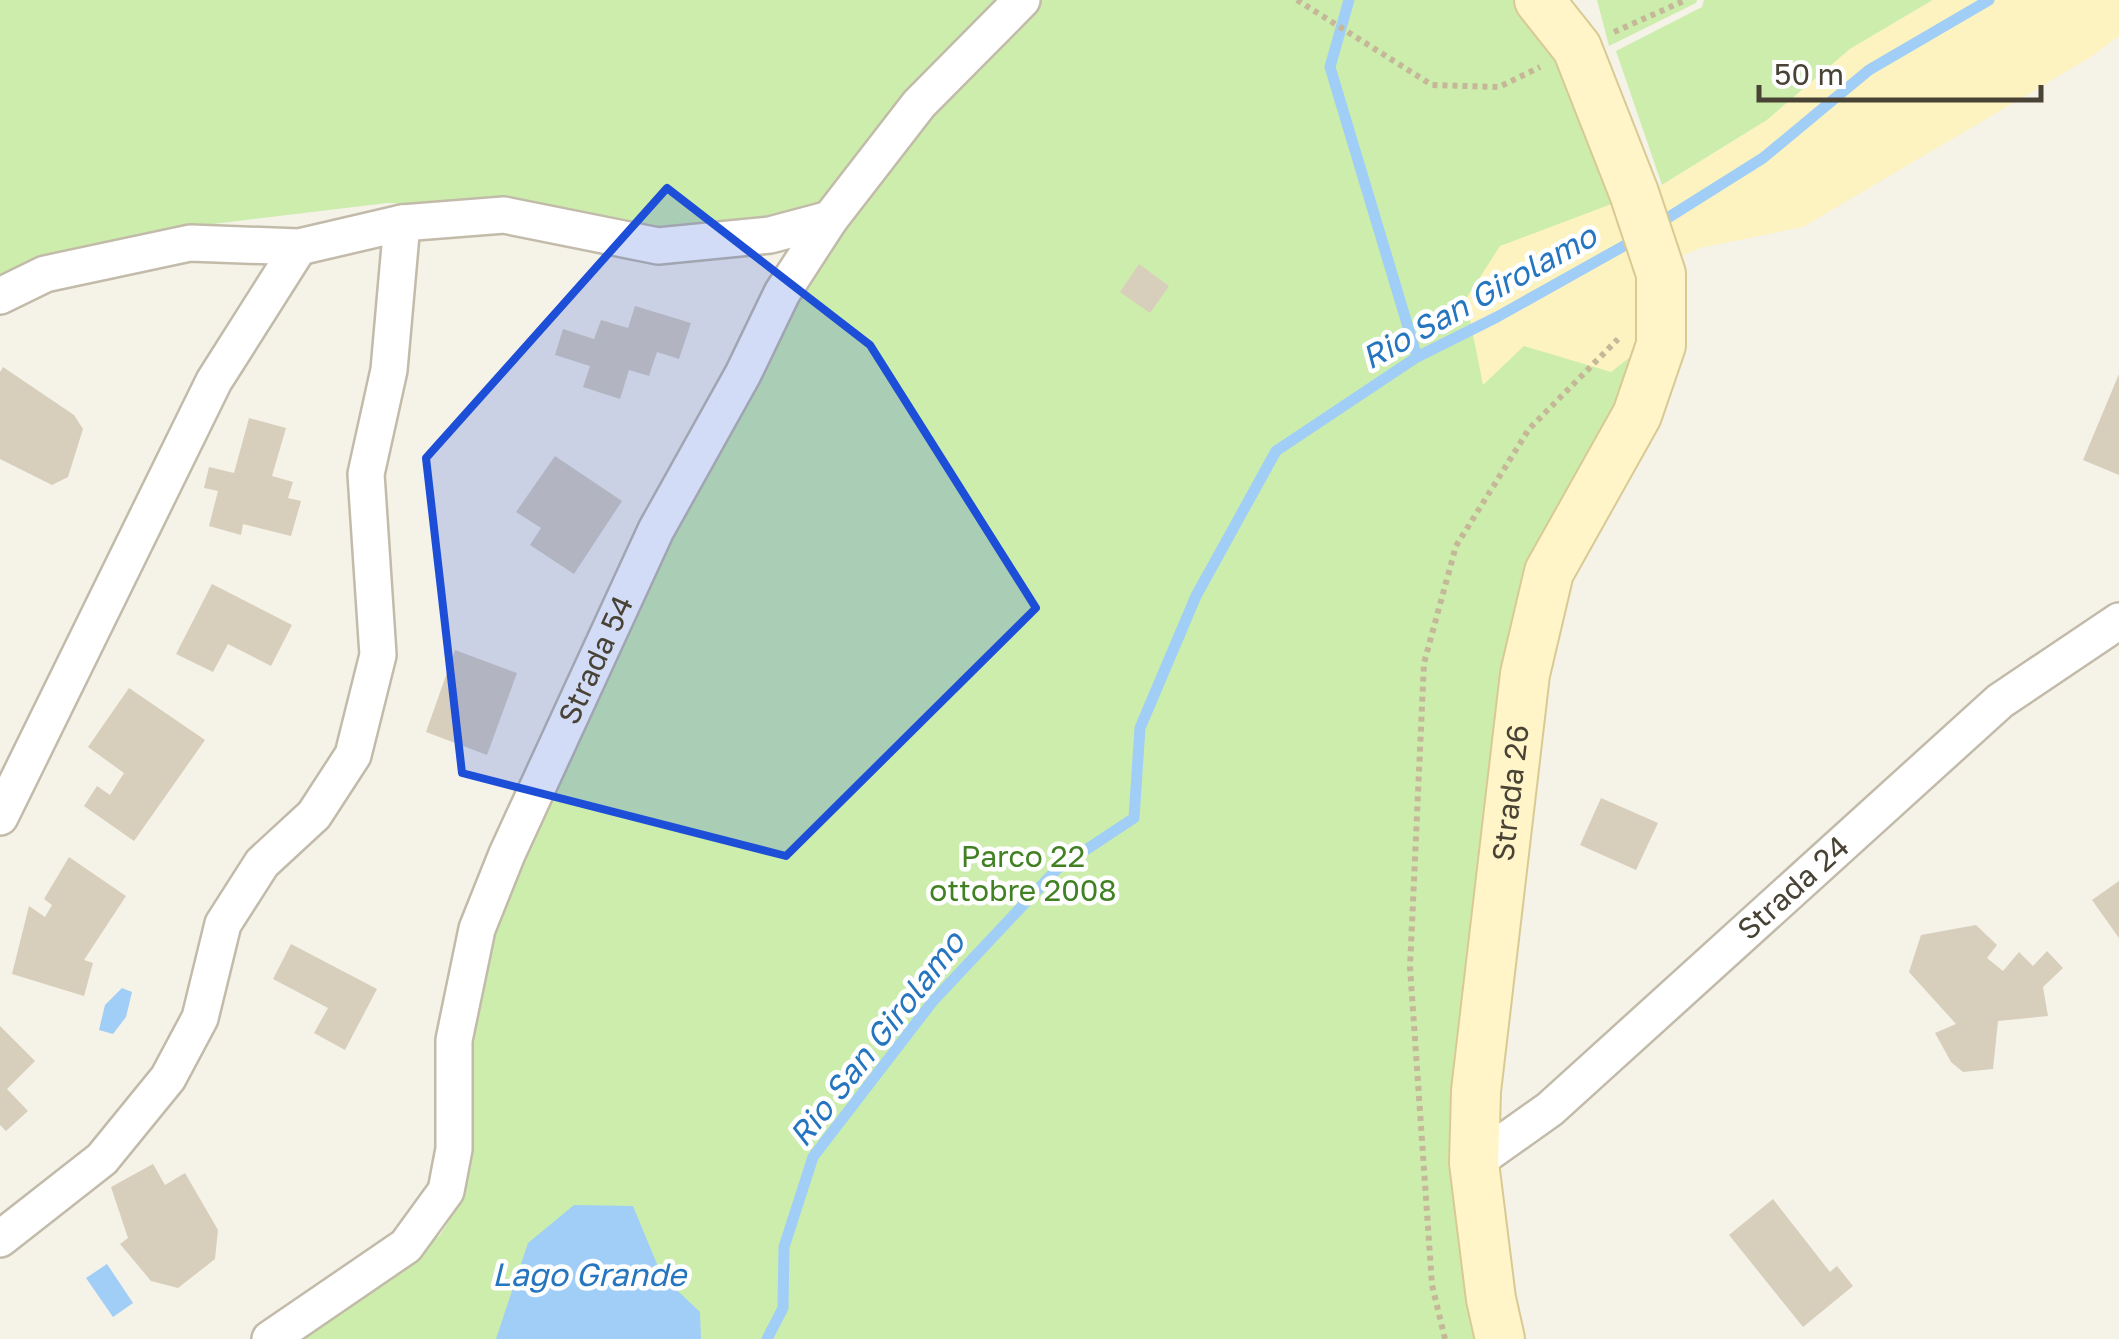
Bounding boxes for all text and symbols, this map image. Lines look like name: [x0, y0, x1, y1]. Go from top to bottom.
scale bar: [1759, 40, 2042, 102]
text: 50 m: [1774, 56, 1844, 92]
water label: Rio San Girolamo: [1355, 215, 1604, 376]
street label: Strada 54: [550, 590, 640, 730]
street label: Strada 26: [1484, 723, 1536, 863]
street label: Strada 24: [1730, 828, 1856, 947]
park label: Parco 22 ottobre 2008: [929, 838, 1117, 908]
water label: Rio San Girolamo: [781, 922, 973, 1153]
water label: Lago Grande: [492, 1255, 689, 1293]

